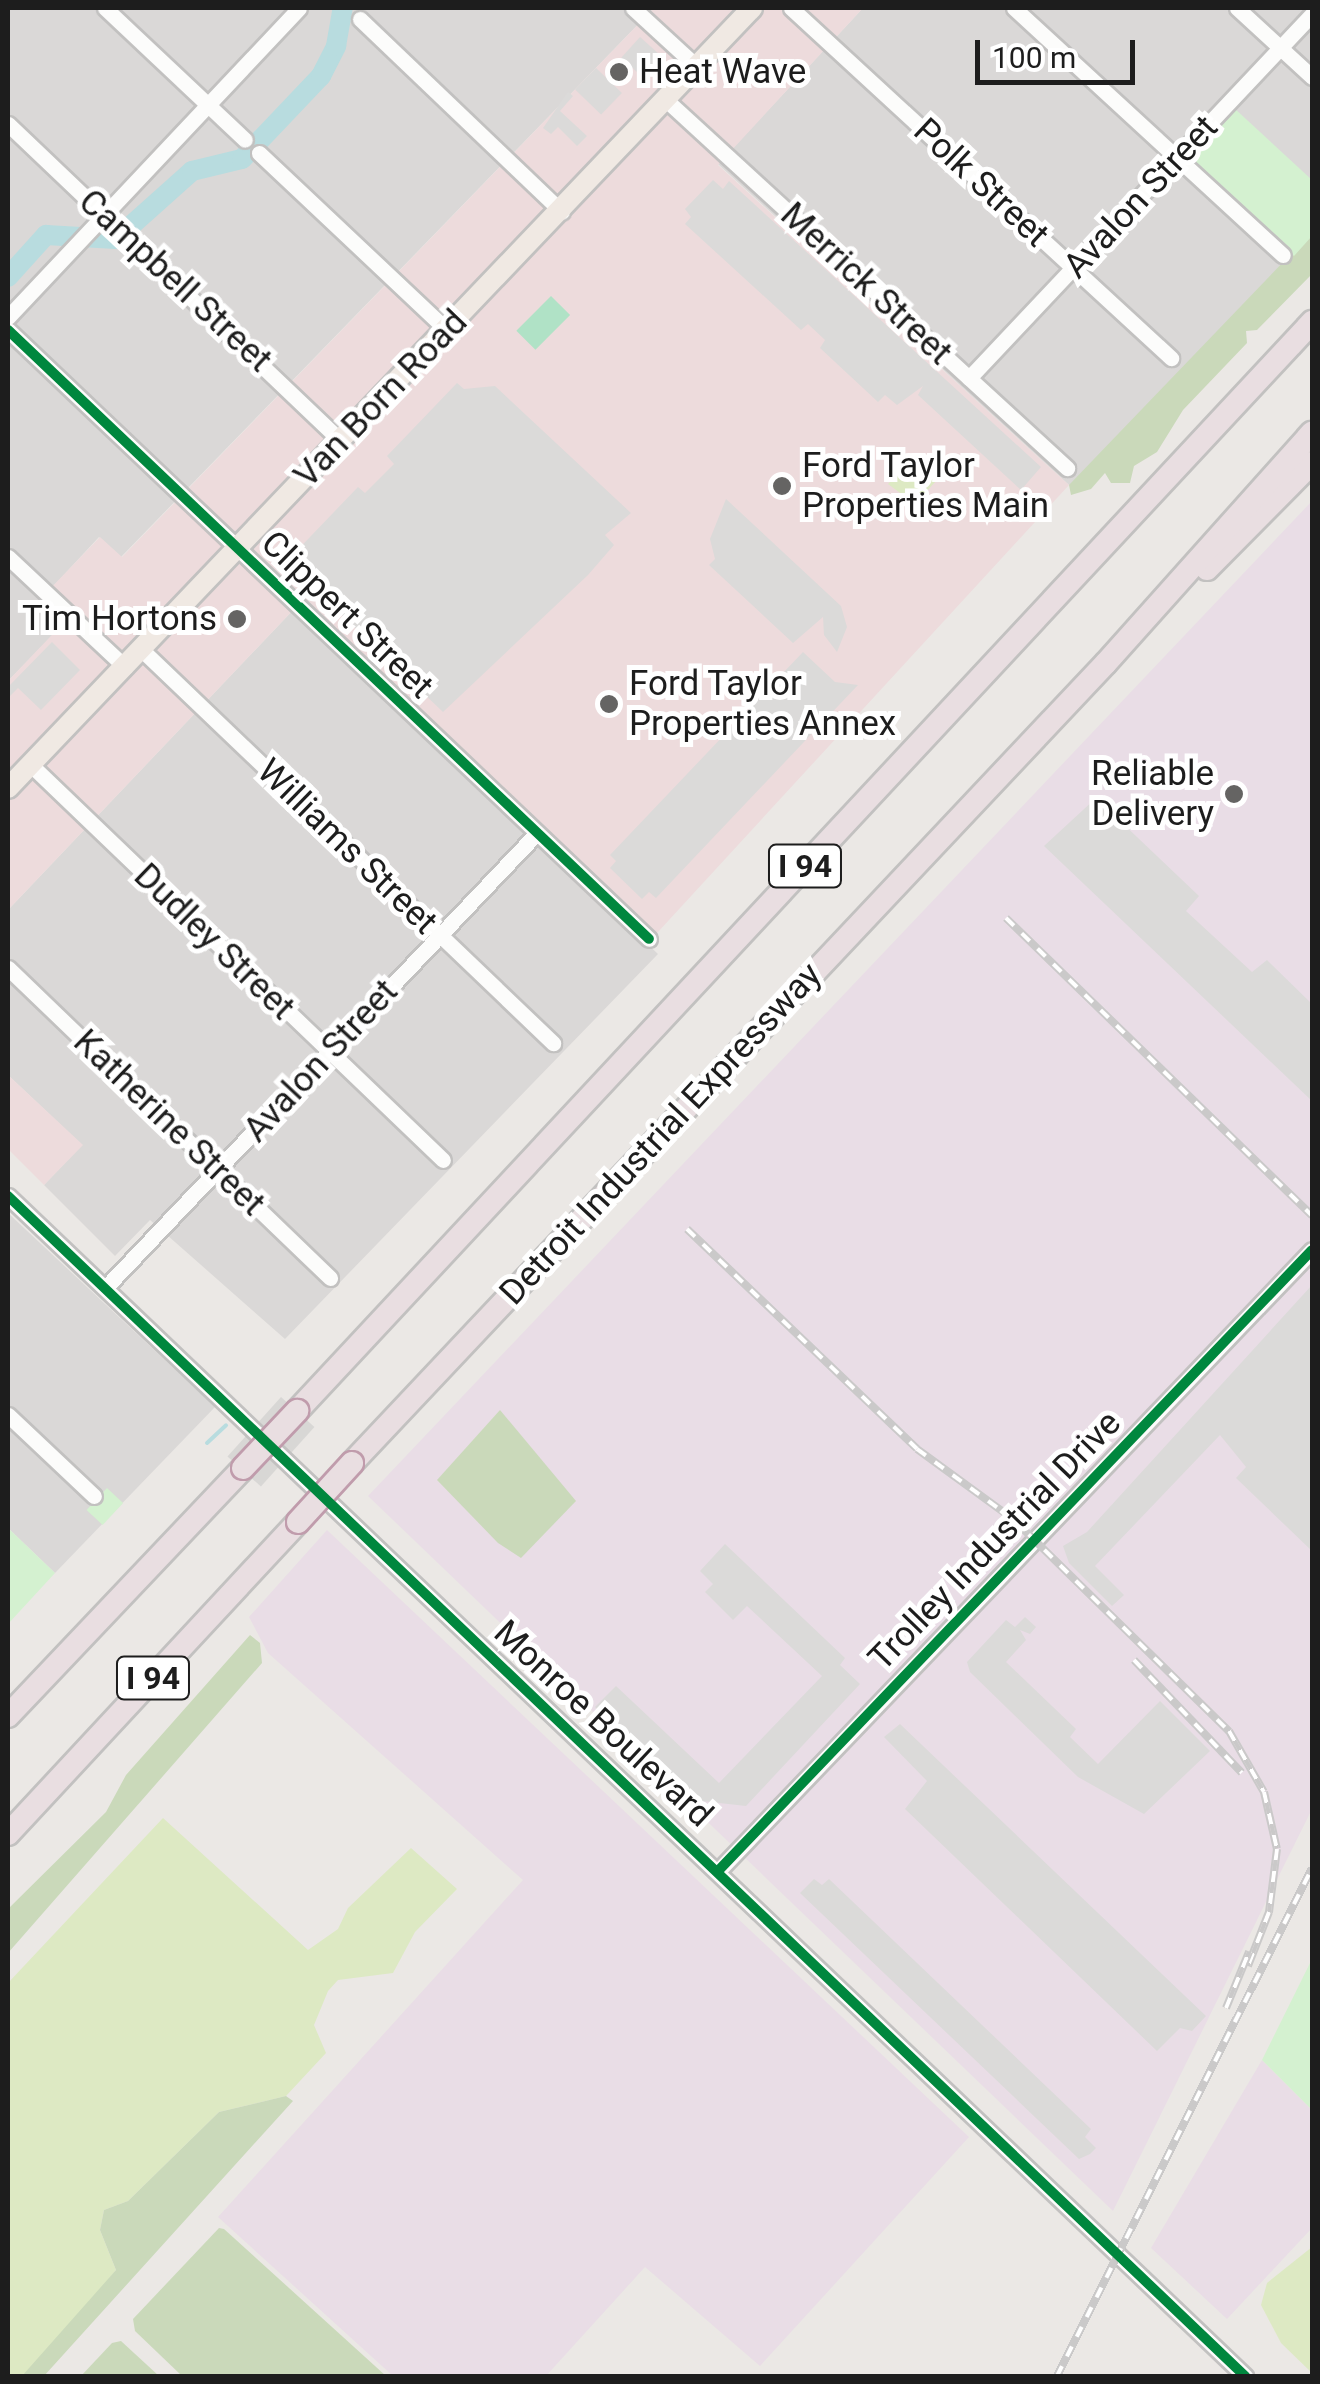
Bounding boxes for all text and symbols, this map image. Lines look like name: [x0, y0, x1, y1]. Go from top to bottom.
scale bar: [980, 20, 1140, 82]
text: 100 m: [992, 40, 1076, 75]
place label: Heat Wave: [639, 51, 806, 93]
marker: Heat Wave: [608, 61, 630, 83]
street label: Avalon Street: [1055, 107, 1227, 287]
street label: Polk Street: [905, 110, 1057, 256]
street label: Campbell Street: [70, 181, 280, 381]
street label: Merrick Street: [772, 194, 960, 374]
street label: Van Born Road: [286, 302, 476, 496]
place label: Ford Taylor Properties Main: [802, 445, 1049, 527]
marker: Ford Taylor Properties Main: [771, 475, 793, 497]
street label: Clippert Street: [252, 522, 442, 708]
place label: Tim Hortons: [22, 598, 217, 640]
marker: Tim Hortons: [226, 608, 248, 630]
place label: Ford Taylor Properties Annex: [629, 663, 896, 745]
marker: Ford Taylor Properties Annex: [598, 693, 620, 715]
street label: Williams Street: [248, 751, 446, 943]
place label: Reliable Delivery: [1091, 753, 1214, 835]
marker: Reliable Delivery: [1223, 783, 1245, 805]
road number: I 94: [768, 839, 842, 893]
street label: Dudley Street: [125, 855, 303, 1029]
street label: Detroit Industrial Expressway: [492, 954, 830, 1314]
street label: Avalon Street: [235, 971, 407, 1151]
street label: Katherine Street: [65, 1021, 273, 1225]
street label: Trolley Industrial Drive: [860, 1403, 1130, 1679]
street label: Monroe Boulevard: [485, 1612, 721, 1836]
road number: I 94: [116, 1651, 190, 1705]

